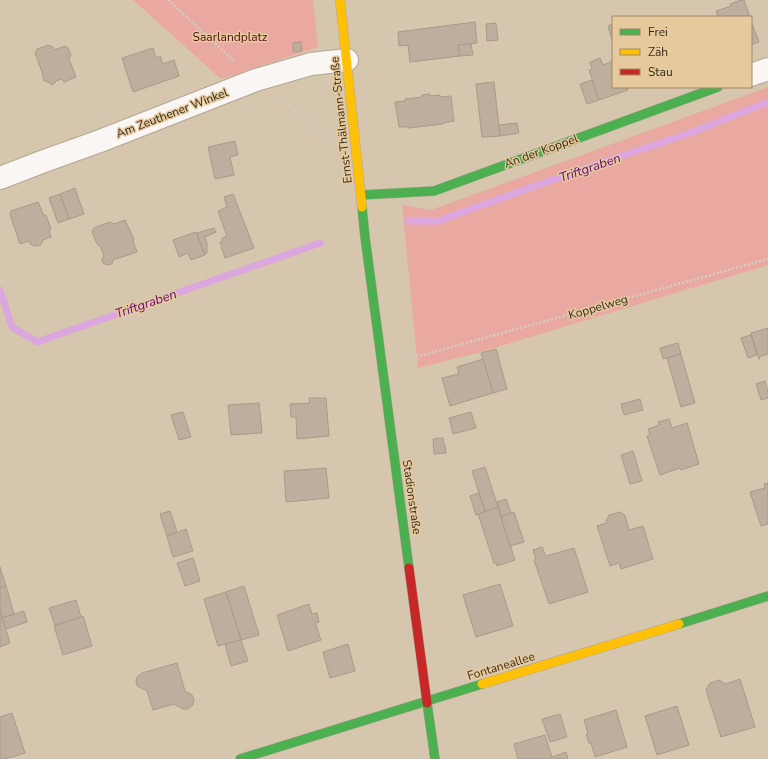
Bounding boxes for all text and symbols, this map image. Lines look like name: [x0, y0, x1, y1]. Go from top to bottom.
legend: [612, 16, 752, 88]
text: Frei: [648, 24, 668, 40]
park label: Saarlandplatz: [193, 29, 268, 45]
text: Zäh: [648, 44, 668, 60]
street label: Ernst-Thälmann-Straße: [326, 56, 356, 184]
text: Stau: [648, 64, 673, 80]
street label: Am Zeuthener Winkel: [114, 84, 231, 142]
street label: An der Koppel: [502, 130, 581, 172]
water label: Triftgraben: [557, 149, 623, 187]
water label: Triftgraben: [113, 285, 179, 323]
street label: Koppelweg: [566, 291, 630, 323]
street label: Stadionstraße: [399, 459, 425, 535]
street label: Fontaneallee: [465, 648, 537, 684]

